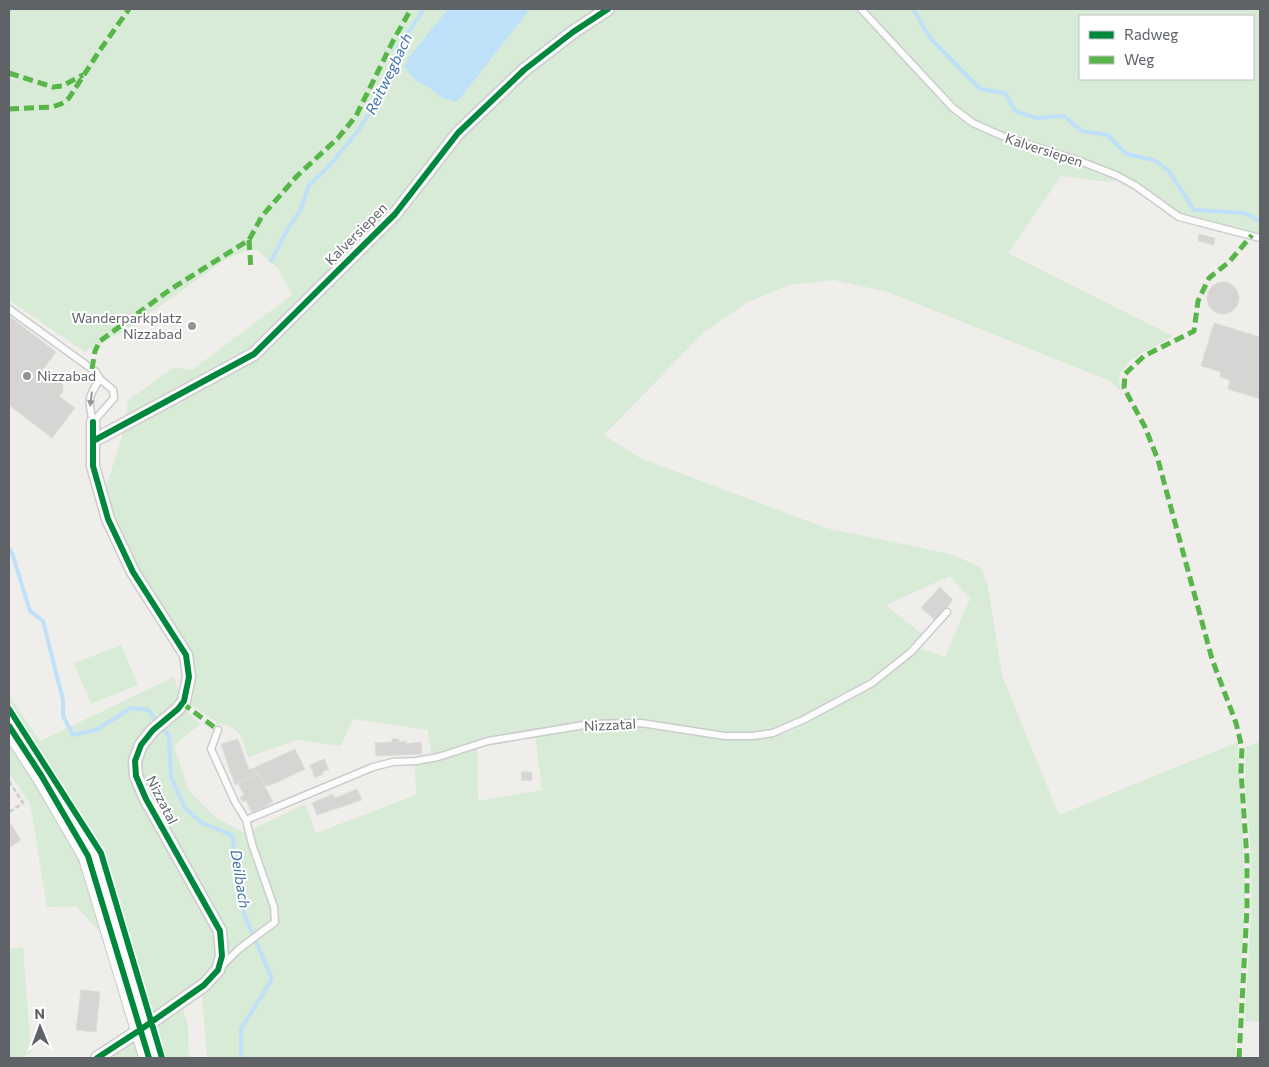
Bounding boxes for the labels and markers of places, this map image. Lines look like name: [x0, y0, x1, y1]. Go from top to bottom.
place label: Wanderparkplatz Nizzabad: [71, 309, 182, 342]
marker: Wanderparkplatz Nizzabad: [186, 320, 198, 332]
place label: Nizzabad: [37, 367, 96, 384]
marker: Nizzabad: [21, 370, 33, 382]

